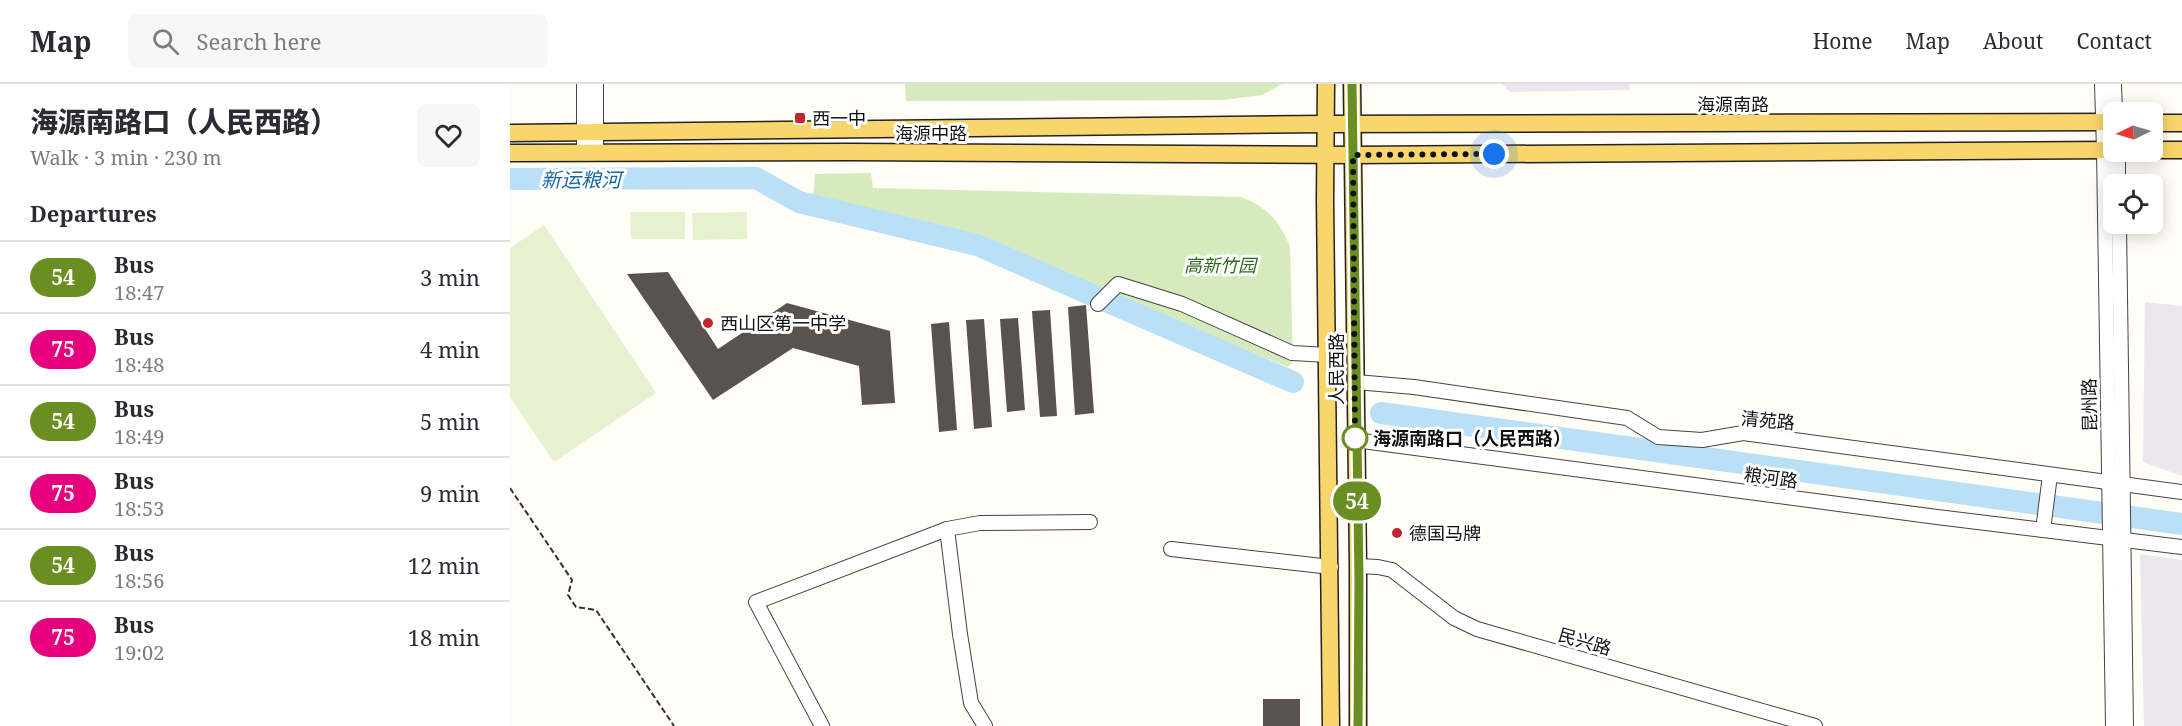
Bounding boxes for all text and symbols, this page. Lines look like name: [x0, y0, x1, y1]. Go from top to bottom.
search box: [128, 14, 548, 68]
text: Map: [30, 22, 92, 60]
icon: search: [149, 25, 182, 58]
text: Search here: [197, 26, 321, 56]
text: Home: [1813, 27, 1873, 55]
text: Map: [1906, 27, 1950, 55]
text: About: [1983, 27, 2044, 55]
text: Contact: [2077, 27, 2152, 55]
street label: 海源南路: [1697, 92, 1769, 116]
text: 海源南路口（人民西路）: [30, 102, 338, 140]
north arrow: [2103, 102, 2163, 162]
map controls: [2103, 102, 2163, 234]
button: heart: [417, 104, 480, 167]
place label: 西一中: [812, 106, 866, 130]
marker: 西一中: [793, 111, 807, 125]
street label: 海源中路: [895, 121, 967, 145]
your location: [1479, 139, 1509, 169]
text: Walk · 3 min · 230 m: [30, 144, 222, 171]
water label: 新运粮河: [541, 166, 625, 193]
button: locate: [2103, 174, 2163, 234]
text: Departures: [30, 198, 157, 228]
text: Bus: [114, 249, 154, 279]
park label: 高新竹园: [1184, 253, 1259, 277]
text: 3 min: [420, 262, 480, 292]
text: 54: [51, 263, 75, 291]
text: 18:47: [114, 279, 164, 306]
place label: 西山区第一中学: [720, 311, 846, 335]
marker: 西山区第一中学: [701, 316, 715, 330]
text: Bus: [114, 321, 154, 351]
street label: 人民西路: [1324, 333, 1348, 405]
text: 4 min: [420, 334, 480, 364]
text: 75: [51, 335, 75, 363]
text: 18:48: [114, 351, 164, 378]
street label: 昆州路: [2077, 378, 2101, 432]
text: Bus: [114, 393, 154, 423]
text: 5 min: [420, 406, 480, 436]
street label: 清苑路: [1740, 406, 1796, 434]
text: 54: [51, 407, 75, 435]
text: 18:49: [114, 423, 164, 450]
marker: 海源南路口（人民西路）: [1342, 425, 1368, 451]
place label: 海源南路口（人民西路）: [1373, 426, 1571, 450]
street label: 粮河路: [1743, 461, 1799, 493]
text: Bus: [114, 465, 154, 495]
text: 9 min: [420, 478, 480, 508]
text: 75: [51, 479, 75, 507]
line badge: 54: [1330, 482, 1384, 520]
text: 54: [1345, 487, 1369, 515]
text: 18:53: [114, 495, 164, 522]
place label: 德国马牌: [1409, 521, 1481, 545]
marker: 德国马牌: [1390, 526, 1404, 540]
text: Bus: [114, 537, 154, 567]
text: 12 min: [408, 550, 480, 580]
text: 54: [51, 551, 75, 579]
text: 18:56: [114, 567, 164, 594]
text: Bus: [114, 609, 154, 639]
text: 18 min: [408, 622, 480, 652]
street label: 民兴路: [1556, 622, 1614, 660]
text: 75: [51, 623, 75, 651]
text: 19:02: [114, 639, 164, 666]

